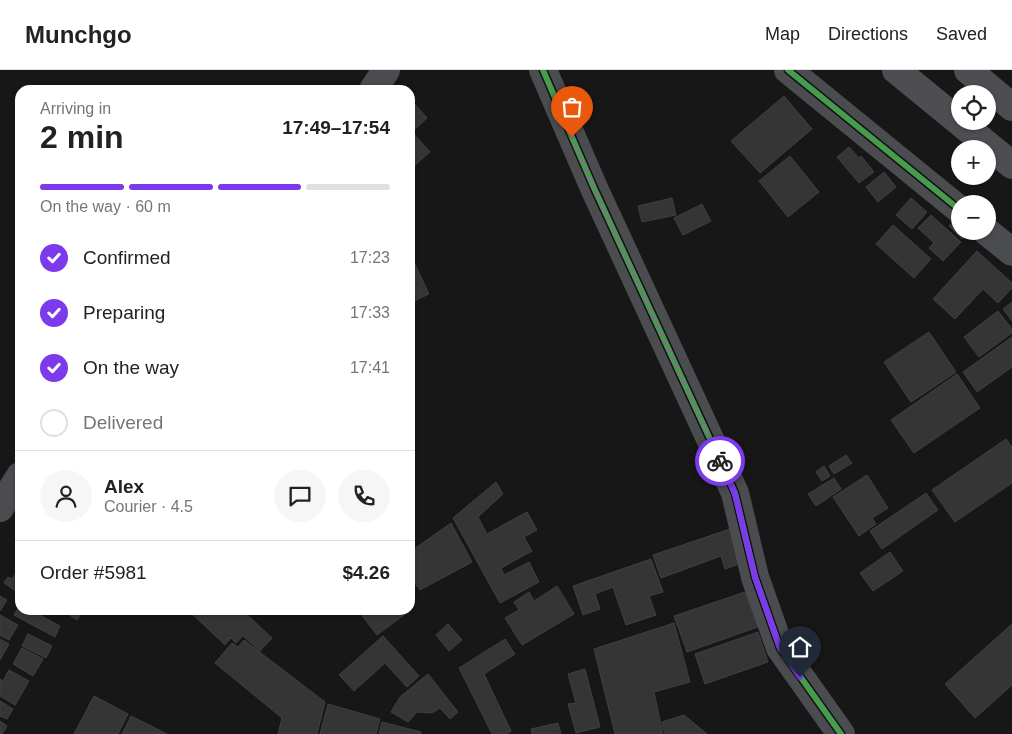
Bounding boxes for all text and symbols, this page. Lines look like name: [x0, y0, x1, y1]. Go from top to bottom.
text: Munchgo: [25, 21, 132, 48]
text: Map: [765, 24, 800, 44]
text: Directions: [828, 24, 908, 44]
text: Saved: [936, 24, 987, 44]
map controls: [951, 85, 996, 240]
button: locate: [951, 85, 996, 130]
pin: [551, 86, 593, 137]
icon: bag: [558, 93, 586, 121]
text: Arriving in: [40, 100, 111, 117]
text: 17:49–17:54: [282, 117, 390, 138]
text: 2 min: [40, 119, 124, 155]
button: +: [951, 140, 996, 185]
button: −: [951, 195, 996, 240]
text: On the way · 60 m: [40, 198, 171, 215]
icon: check: [40, 244, 68, 272]
text: Confirmed: [83, 247, 171, 268]
text: 17:23: [350, 249, 390, 266]
icon: check: [40, 299, 68, 327]
text: Preparing: [83, 302, 165, 323]
text: 17:33: [350, 304, 390, 321]
icon: check: [40, 354, 68, 382]
text: On the way: [83, 357, 179, 378]
text: 17:41: [350, 359, 390, 376]
text: Delivered: [83, 412, 163, 433]
courier: [695, 436, 745, 486]
icon: bike: [706, 447, 734, 475]
button: person: [40, 470, 92, 522]
button: chat: [274, 470, 326, 522]
button: phone: [338, 470, 390, 522]
text: Alex: [104, 476, 144, 497]
text: Courier · 4.5: [104, 498, 193, 515]
text: Order #5981: [40, 562, 147, 583]
text: $4.26: [342, 562, 390, 583]
pin: [779, 626, 821, 677]
icon: home: [786, 633, 814, 661]

